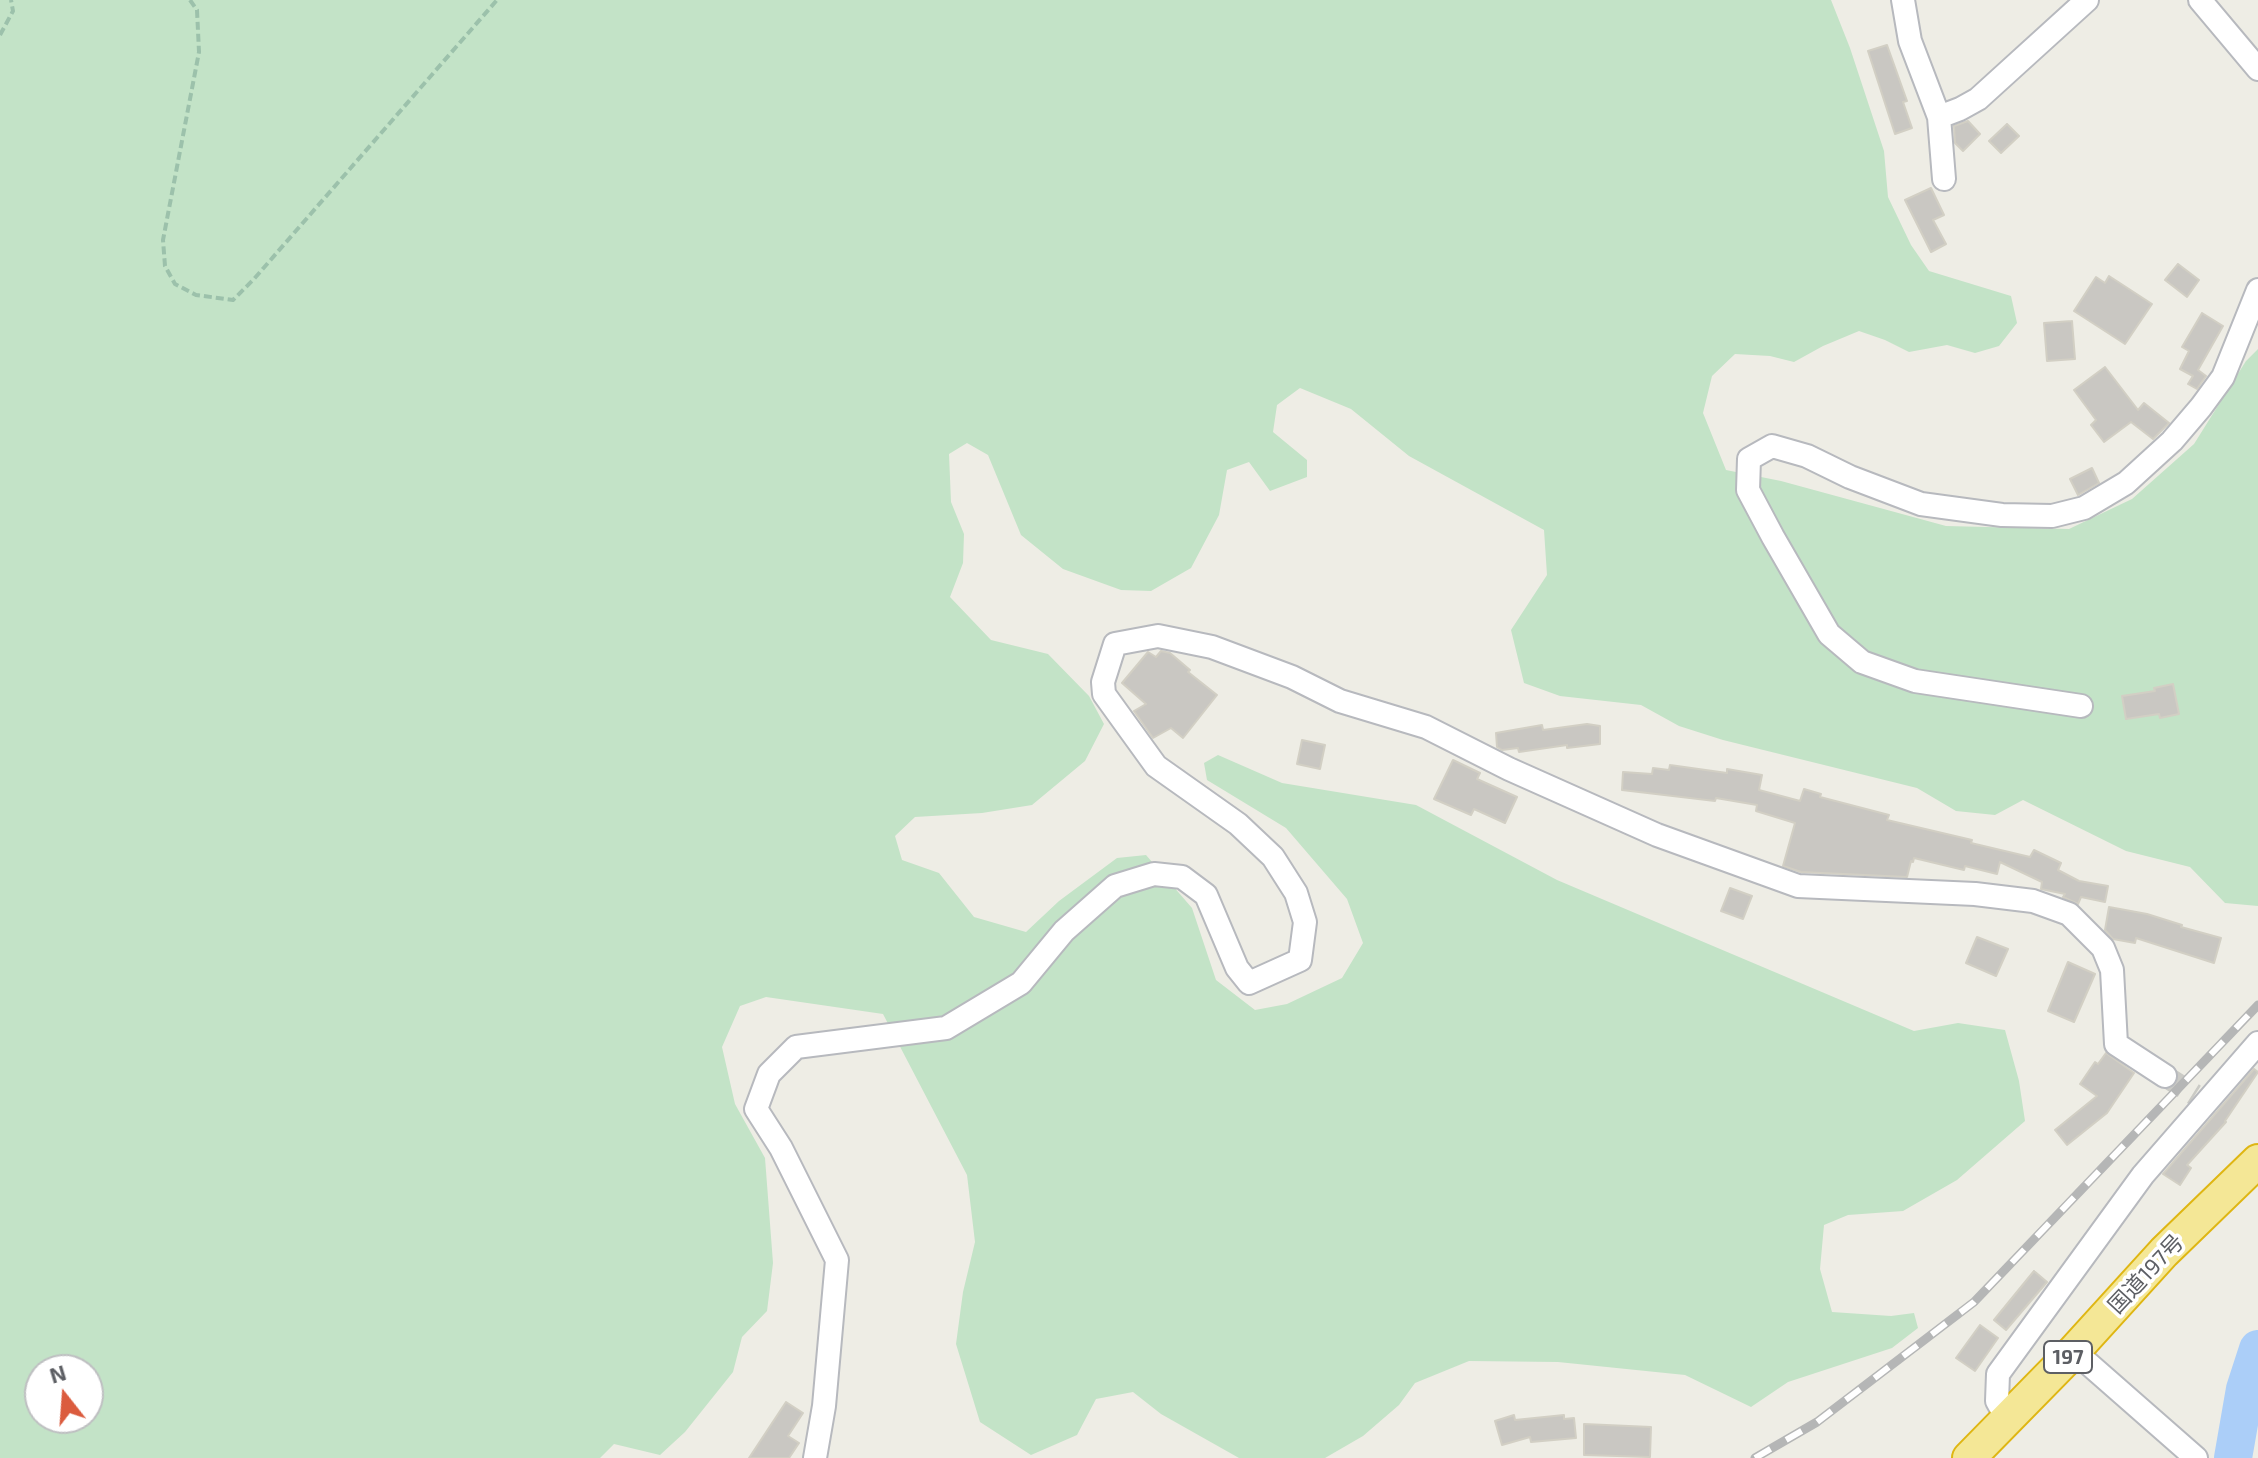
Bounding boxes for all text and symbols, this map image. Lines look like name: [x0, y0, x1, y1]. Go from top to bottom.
street label: 国道197号: [2103, 1229, 2189, 1319]
road number: 197: [2044, 1341, 2092, 1373]
north arrow: [24, 1354, 104, 1434]
text: N: [46, 1358, 69, 1388]

